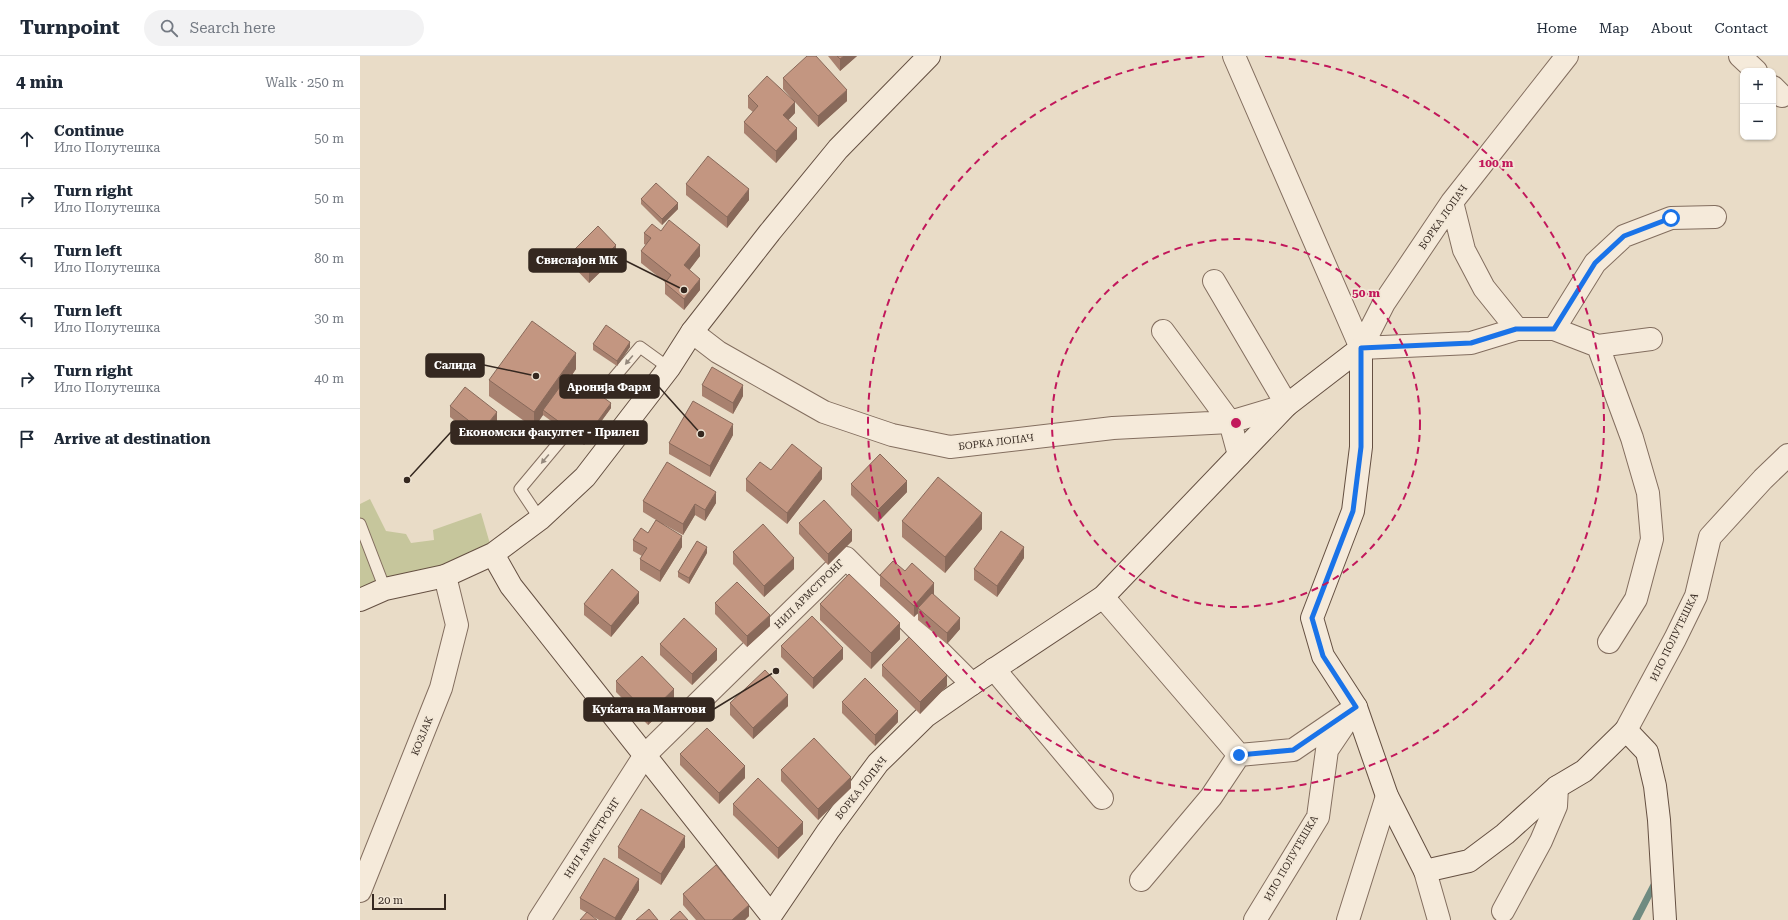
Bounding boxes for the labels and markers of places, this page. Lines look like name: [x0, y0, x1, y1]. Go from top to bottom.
callout: Свислајон МК: [529, 249, 626, 272]
callout: Салида: [426, 354, 484, 377]
callout: Аронија Фарм: [560, 375, 659, 398]
centre of rings: [1229, 416, 1243, 430]
callout: Економски факултет - Прилеп: [451, 421, 647, 444]
callout: Куќата на Мантови: [584, 698, 714, 721]

